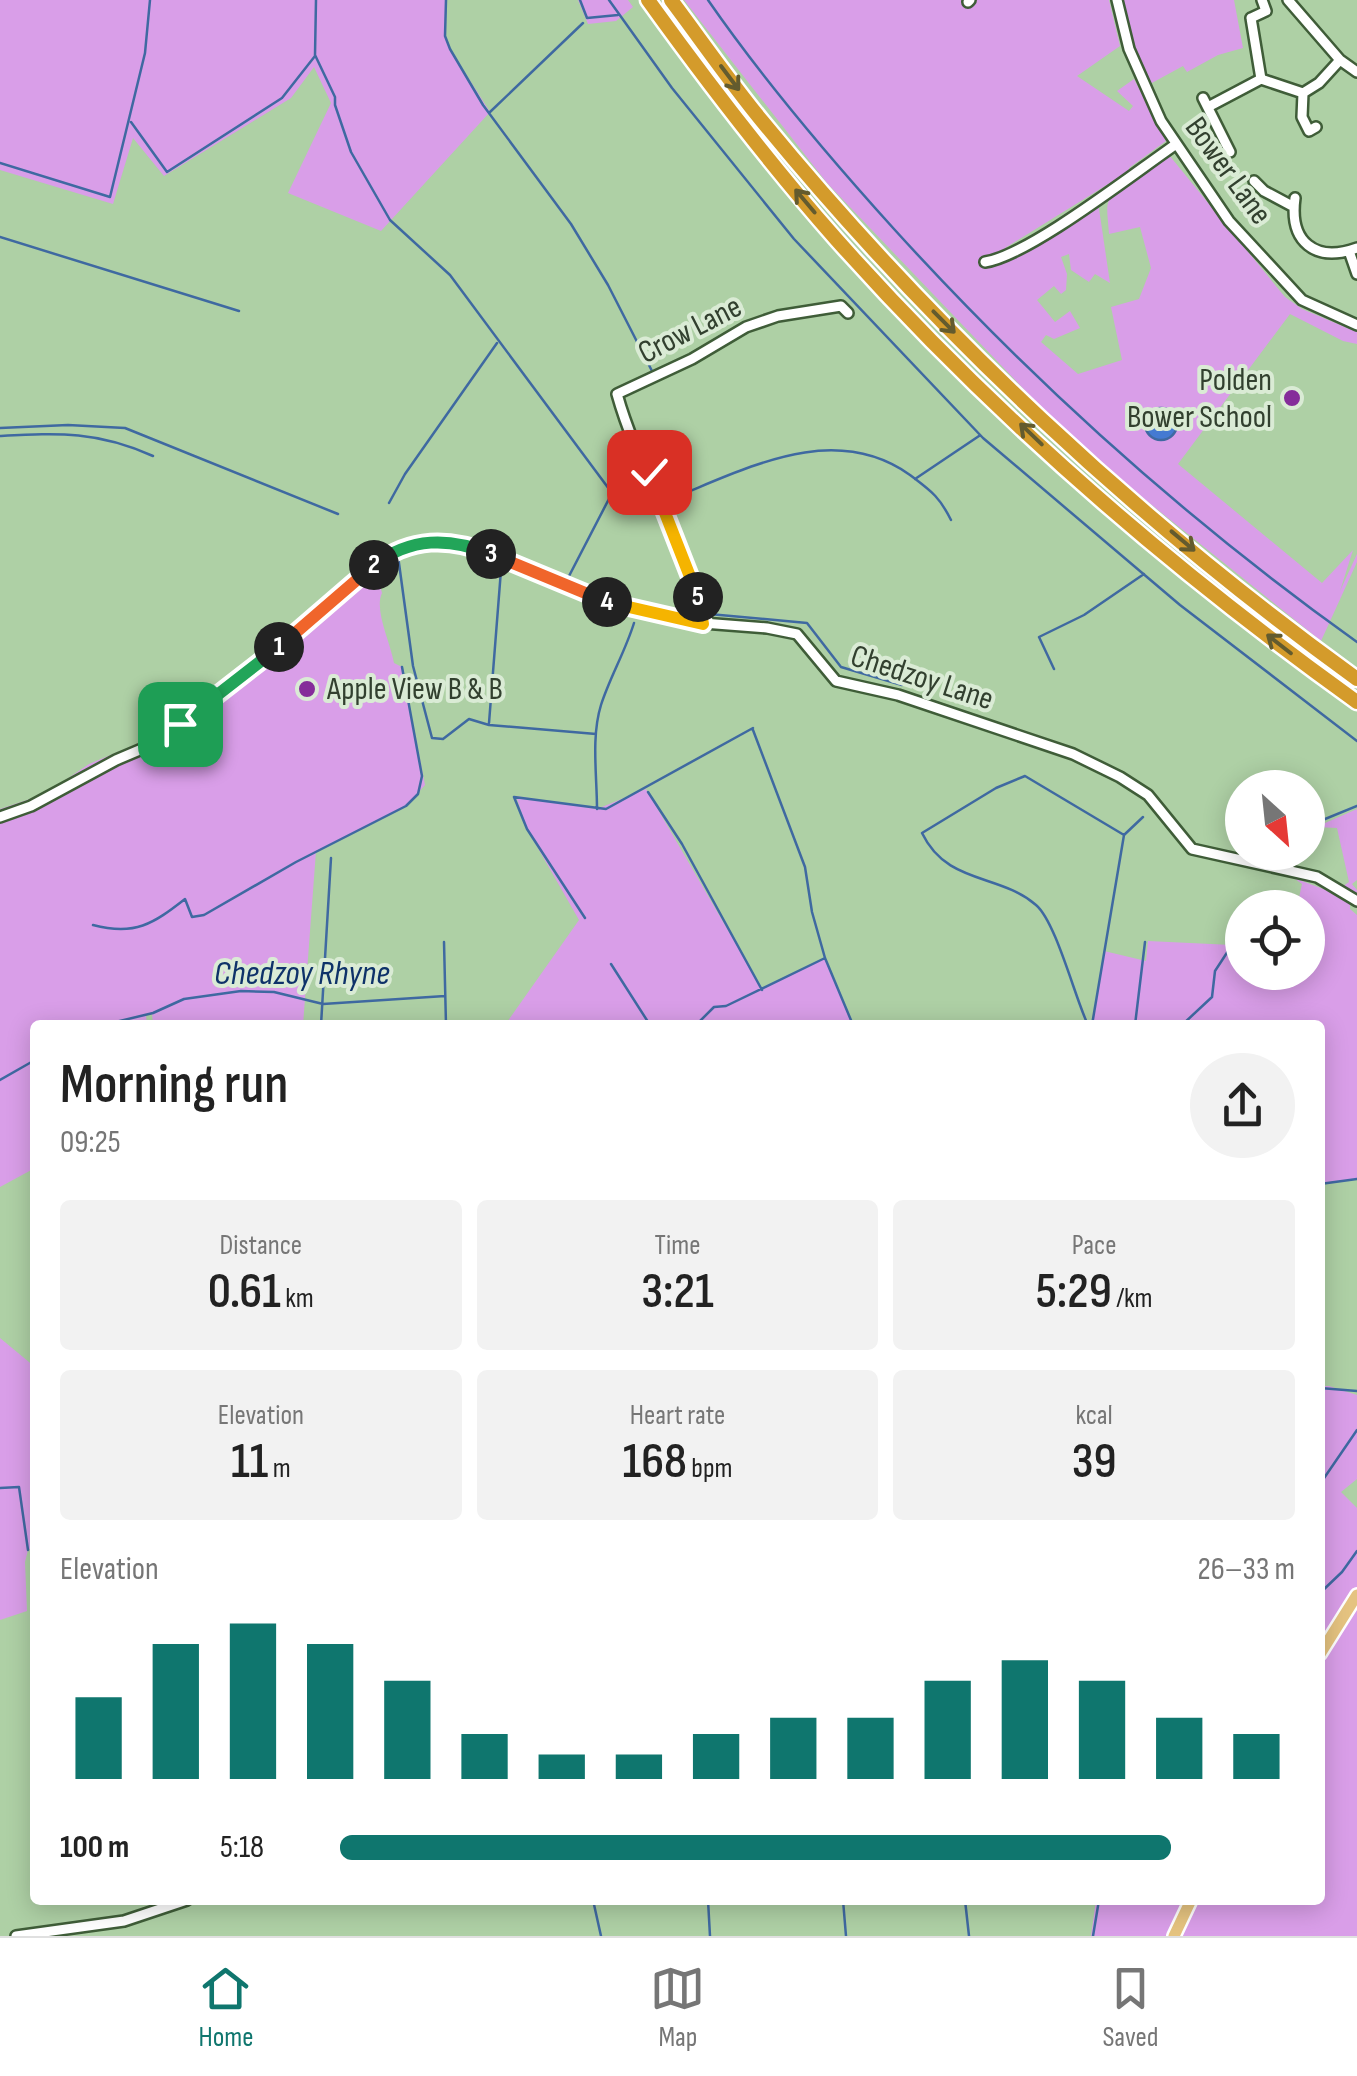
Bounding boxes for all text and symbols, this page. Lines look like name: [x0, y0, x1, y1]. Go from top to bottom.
one-way arrow: [719, 64, 740, 91]
street label: Bower Lane: [1176, 110, 1280, 232]
one-way arrow: [794, 189, 816, 215]
street label: Crow Lane: [632, 287, 748, 373]
one-way arrow: [931, 309, 956, 334]
place label: Polden Bower School: [1127, 361, 1272, 437]
marker: Polden Bower School: [1281, 387, 1303, 409]
one-way arrow: [1019, 423, 1044, 446]
pin: [607, 430, 692, 515]
icon: check: [622, 445, 677, 500]
pin: 3: [466, 529, 516, 579]
one-way arrow: [1170, 530, 1196, 552]
text: 3: [485, 537, 497, 570]
pin: 2: [349, 540, 399, 590]
text: 2: [368, 548, 380, 581]
pin: 5: [673, 572, 723, 622]
pin: 4: [582, 577, 632, 627]
text: 5: [692, 580, 704, 613]
text: 4: [600, 585, 614, 618]
pin: 1: [254, 622, 304, 672]
text: 1: [274, 630, 284, 663]
one-way arrow: [1266, 634, 1293, 655]
street label: Chedzoy Lane: [846, 637, 998, 719]
place label: Apple View B & B: [326, 670, 503, 709]
marker: Apple View B & B: [296, 678, 318, 700]
pin: [138, 682, 223, 767]
icon: arrive: [153, 697, 208, 752]
north arrow: [1225, 770, 1325, 870]
map controls: [1225, 770, 1325, 990]
button: locate: [1225, 890, 1325, 990]
water label: Chedzoy Rhyne: [214, 952, 390, 995]
text: Morning run: [60, 1052, 288, 1119]
button: share: [1190, 1053, 1295, 1158]
text: 09:25: [60, 1123, 121, 1162]
text: Distance: [220, 1229, 302, 1262]
text: Time: [655, 1229, 700, 1262]
text: Pace: [1072, 1229, 1116, 1262]
text: 0.61: [208, 1262, 281, 1322]
text: 3:21: [641, 1262, 714, 1322]
text: 5:29: [1036, 1262, 1112, 1322]
text: km: [281, 1282, 314, 1315]
text: /km: [1112, 1282, 1153, 1315]
text: Elevation: [218, 1399, 304, 1432]
text: Heart rate: [630, 1399, 725, 1432]
text: kcal: [1076, 1399, 1113, 1432]
text: 11: [231, 1432, 268, 1492]
text: 168: [622, 1432, 687, 1492]
text: 39: [1072, 1432, 1117, 1492]
text: m: [268, 1452, 291, 1485]
text: bpm: [687, 1452, 733, 1485]
text: Elevation: [60, 1550, 159, 1589]
text: 26–33 m: [1197, 1550, 1295, 1589]
text: 100 m: [60, 1828, 129, 1867]
text: 5:18: [220, 1828, 264, 1867]
tab: Home: [198, 1961, 254, 2054]
tab: Map: [650, 1961, 705, 2054]
tab: Saved: [1102, 1961, 1159, 2054]

